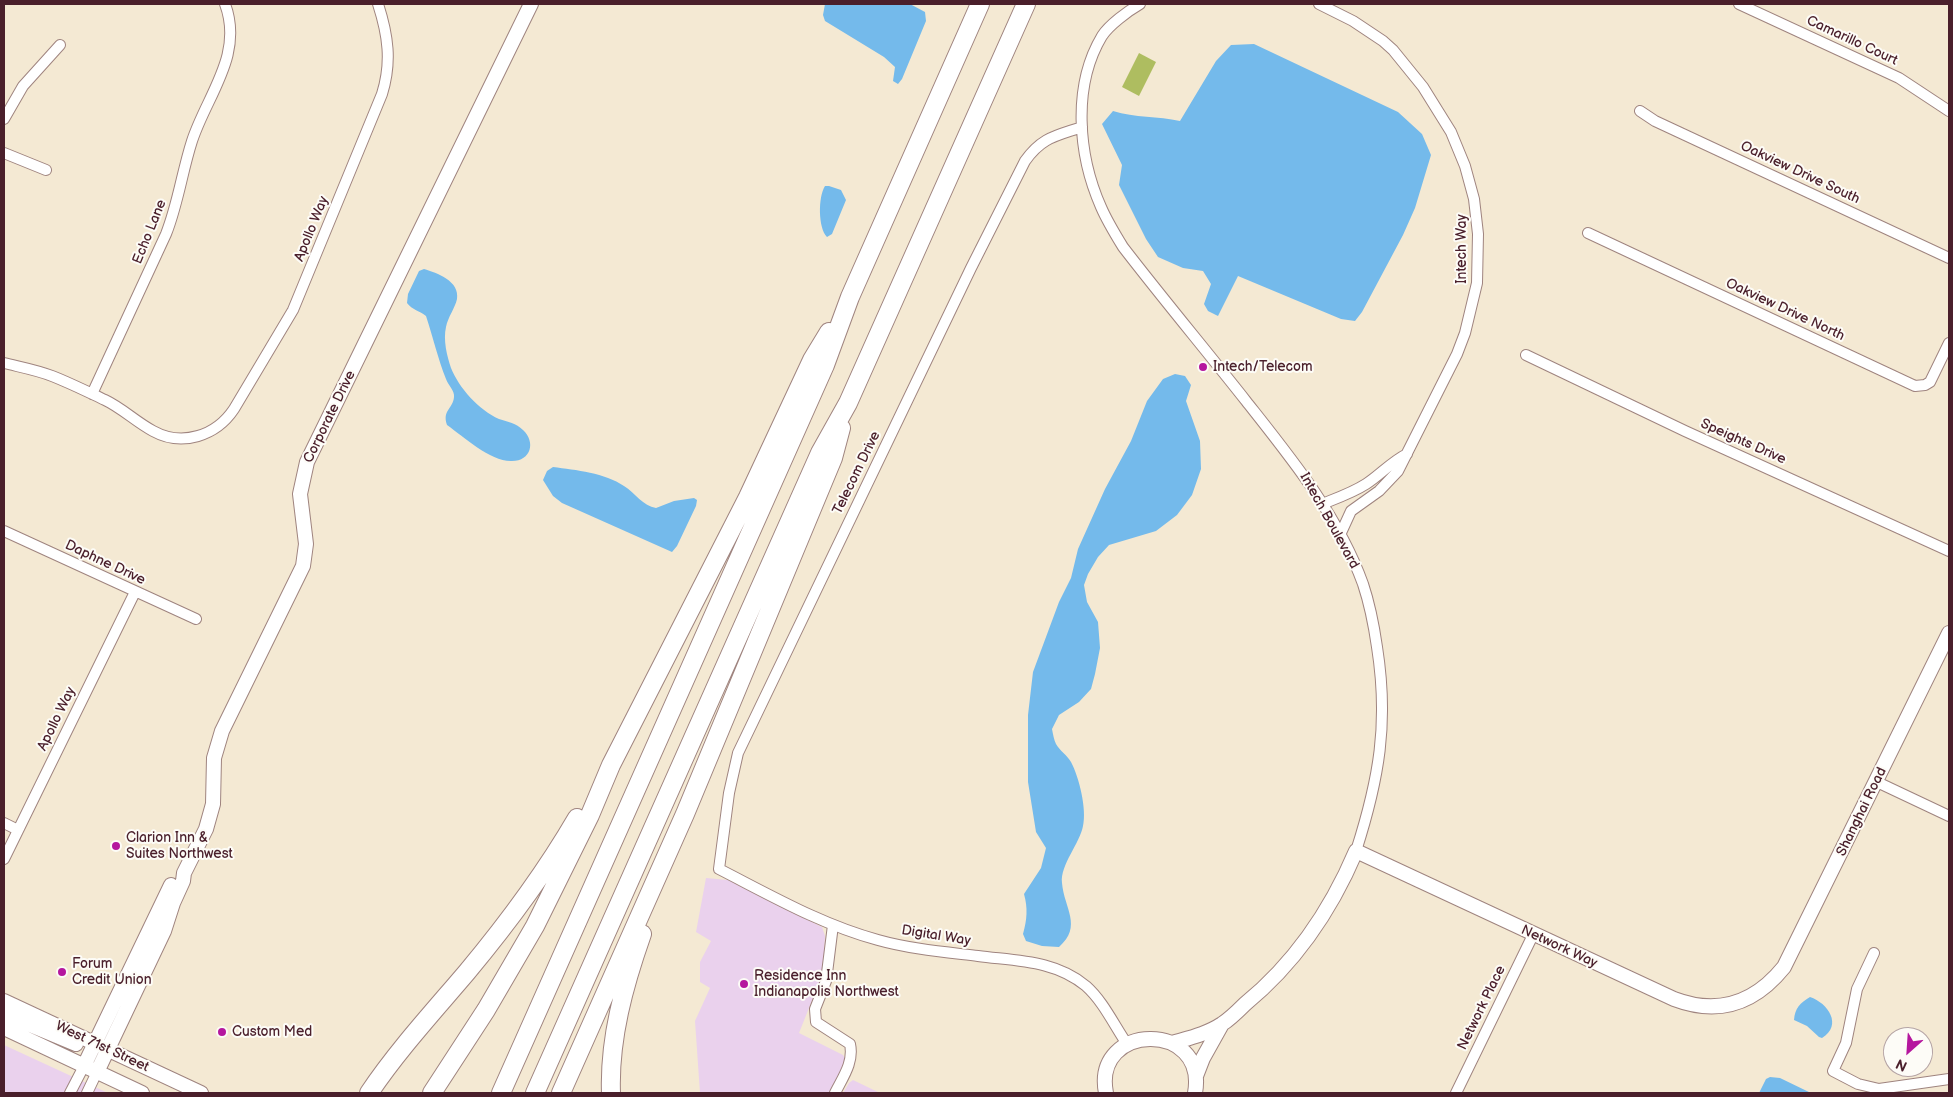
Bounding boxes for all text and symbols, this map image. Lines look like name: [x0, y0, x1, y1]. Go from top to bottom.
street label: Camarillo Court: [1804, 13, 1900, 69]
street label: Oakview Drive South: [1738, 138, 1862, 208]
street label: Apollo Way: [291, 194, 333, 264]
street label: Echo Lane: [129, 197, 171, 267]
street label: Intech Way: [1454, 214, 1470, 284]
street label: Oakview Drive North: [1723, 275, 1847, 345]
place label: Intech/Telecom: [1213, 359, 1312, 375]
marker: Intech/Telecom: [1197, 361, 1209, 373]
street label: Corporate Drive: [300, 368, 360, 466]
street label: Speights Drive: [1698, 416, 1788, 468]
street label: Telecom Drive: [830, 429, 884, 517]
street label: Intech Boulevard: [1296, 470, 1362, 572]
street label: Daphne Drive: [62, 537, 148, 589]
street label: Apollo Way: [34, 684, 80, 754]
street label: Shanghai Road: [1833, 765, 1891, 859]
place label: Clarion Inn & Suites Northwest: [126, 830, 233, 862]
marker: Clarion Inn & Suites Northwest: [110, 840, 122, 852]
street label: Digital Way: [900, 922, 972, 950]
street label: Network Way: [1518, 922, 1600, 972]
place label: Forum Credit Union: [72, 956, 152, 989]
street label: Network Place: [1454, 963, 1510, 1053]
marker: Forum Credit Union: [56, 966, 68, 978]
place label: Residence Inn Indianapolis Northwest: [754, 968, 899, 1000]
marker: Residence Inn Indianapolis Northwest: [738, 978, 750, 990]
street label: West 71st Street: [53, 1018, 151, 1076]
place label: Custom Med: [232, 1024, 312, 1040]
marker: Custom Med: [216, 1026, 228, 1038]
north arrow: [1883, 1027, 1933, 1077]
text: N: [1893, 1055, 1910, 1075]

